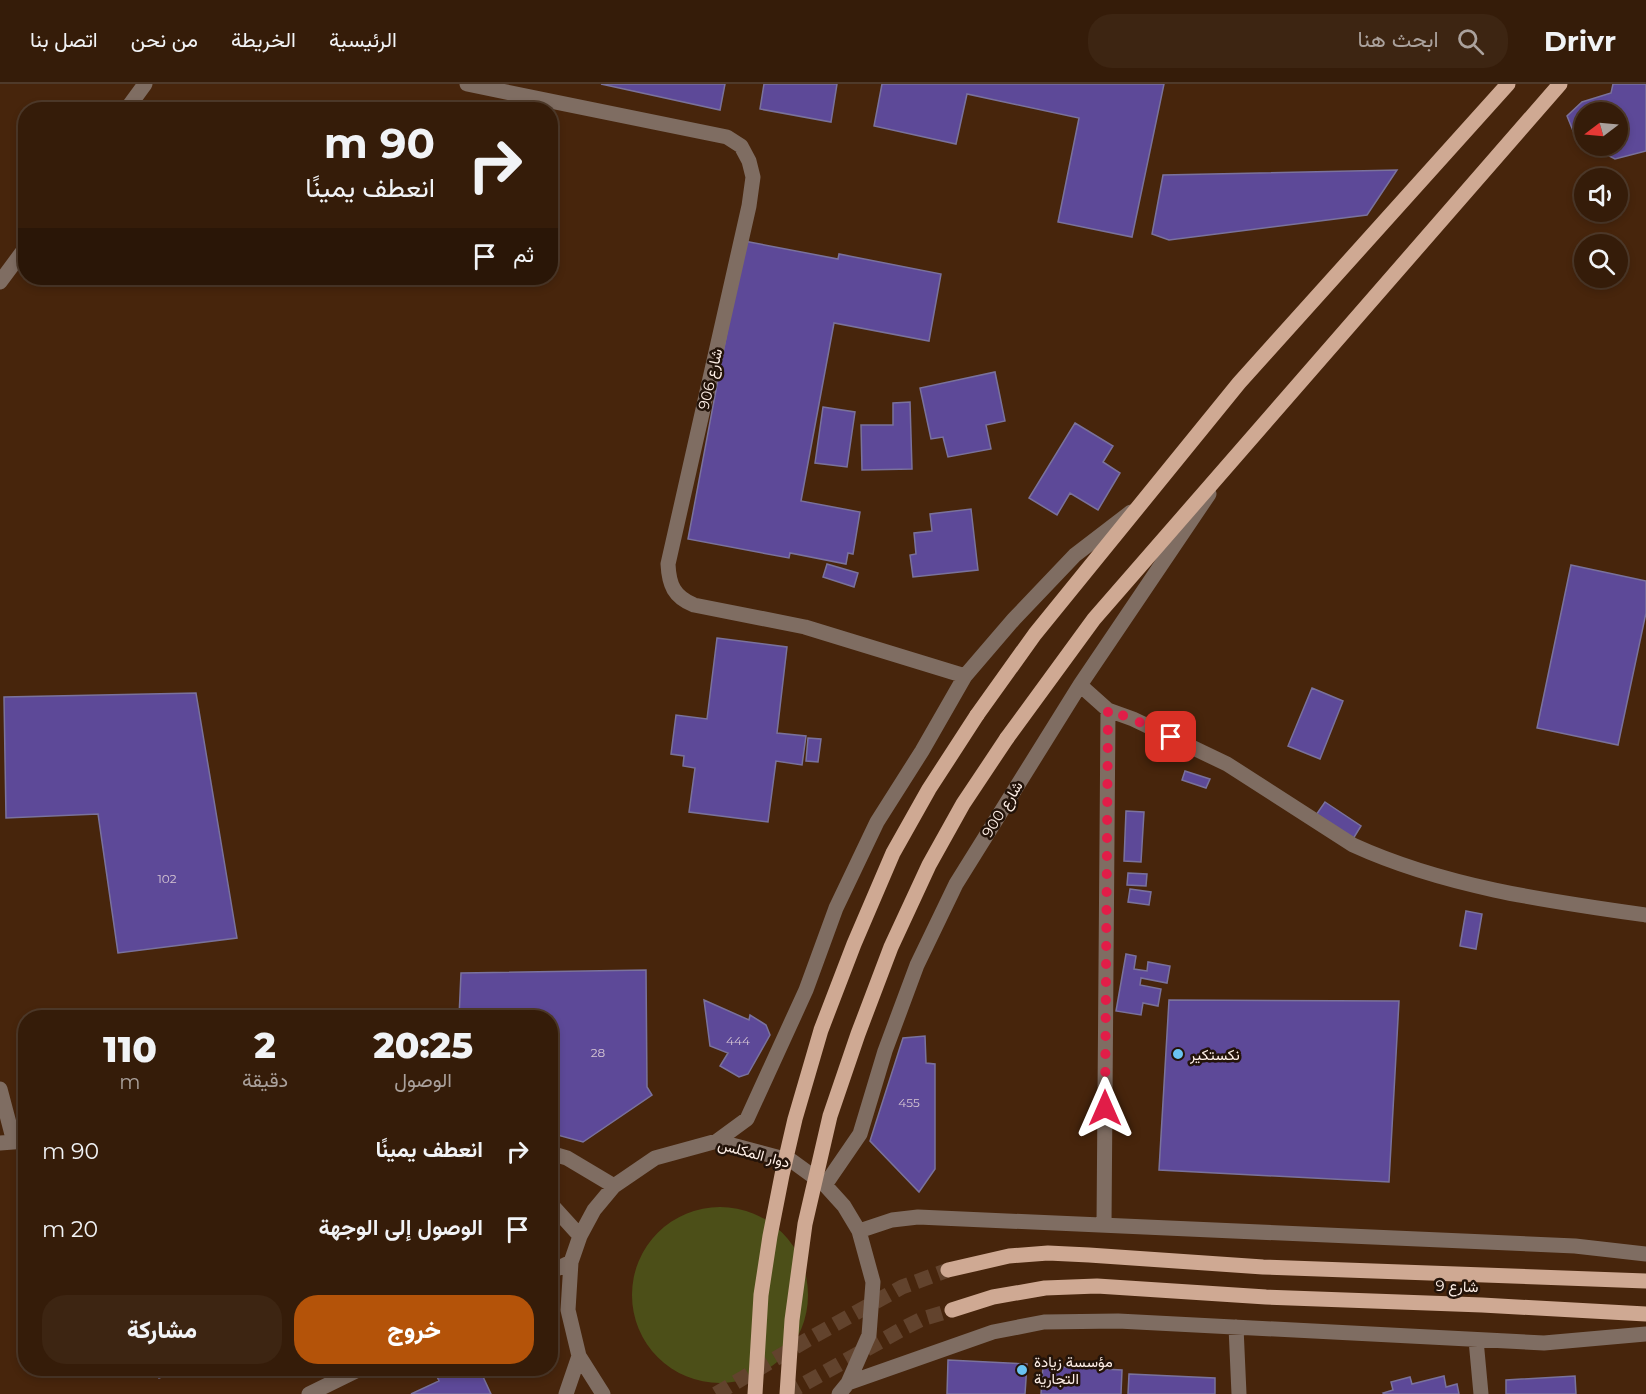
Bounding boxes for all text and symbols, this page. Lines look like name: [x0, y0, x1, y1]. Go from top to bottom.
search box: [1088, 14, 1508, 68]
text: Drivr: [1544, 24, 1616, 58]
icon: search: [1454, 25, 1487, 58]
text: ابحث هنا: [1357, 26, 1439, 53]
text: اتصل بنا: [30, 27, 98, 52]
text: من نحن: [131, 27, 198, 52]
text: الخريطة: [231, 27, 296, 52]
text: الرئيسية: [329, 27, 397, 52]
north arrow: [1574, 102, 1628, 156]
map controls: [1574, 102, 1628, 288]
text: 90 m: [324, 117, 435, 169]
icon: right: [456, 126, 534, 204]
button: sound: [1574, 168, 1628, 222]
text: انعطف يمينًا: [305, 171, 435, 204]
button: search: [1574, 234, 1628, 288]
icon: arrive: [468, 240, 501, 273]
text: ثم: [513, 241, 534, 268]
street label: شارع 906: [694, 346, 728, 412]
pin: [1145, 711, 1196, 762]
icon: arrive: [1154, 720, 1187, 753]
street label: شارع 900: [977, 777, 1029, 842]
house number: 102: [157, 871, 177, 886]
text: 2: [254, 1023, 276, 1067]
text: 20:25: [373, 1023, 473, 1067]
text: 110: [103, 1027, 157, 1071]
house number: 444: [726, 1033, 750, 1048]
house number: 28: [591, 1045, 606, 1060]
place label: نكستكير: [1189, 1045, 1240, 1064]
marker: نكستكير: [1171, 1047, 1185, 1061]
text: دقيقة: [242, 1068, 288, 1092]
text: الوصول: [394, 1068, 452, 1092]
text: m: [119, 1070, 141, 1094]
position arrow: [1073, 1076, 1137, 1140]
house number: 455: [898, 1095, 920, 1110]
street label: دوار المكلس: [716, 1134, 792, 1173]
icon: right: [501, 1135, 534, 1168]
text: انعطف يمينًا: [375, 1136, 483, 1163]
text: 90 m: [42, 1138, 99, 1165]
icon: arrive: [501, 1213, 534, 1246]
text: الوصول إلى الوجهة: [318, 1214, 483, 1241]
text: 20 m: [42, 1216, 98, 1243]
street label: شارع 9: [1435, 1276, 1479, 1298]
button: مشاركة: [42, 1295, 282, 1364]
button: خروج: [294, 1295, 534, 1364]
place label: مؤسسة زيادة التجارية: [1034, 1352, 1113, 1388]
marker: مؤسسة زيادة التجارية: [1015, 1363, 1029, 1377]

